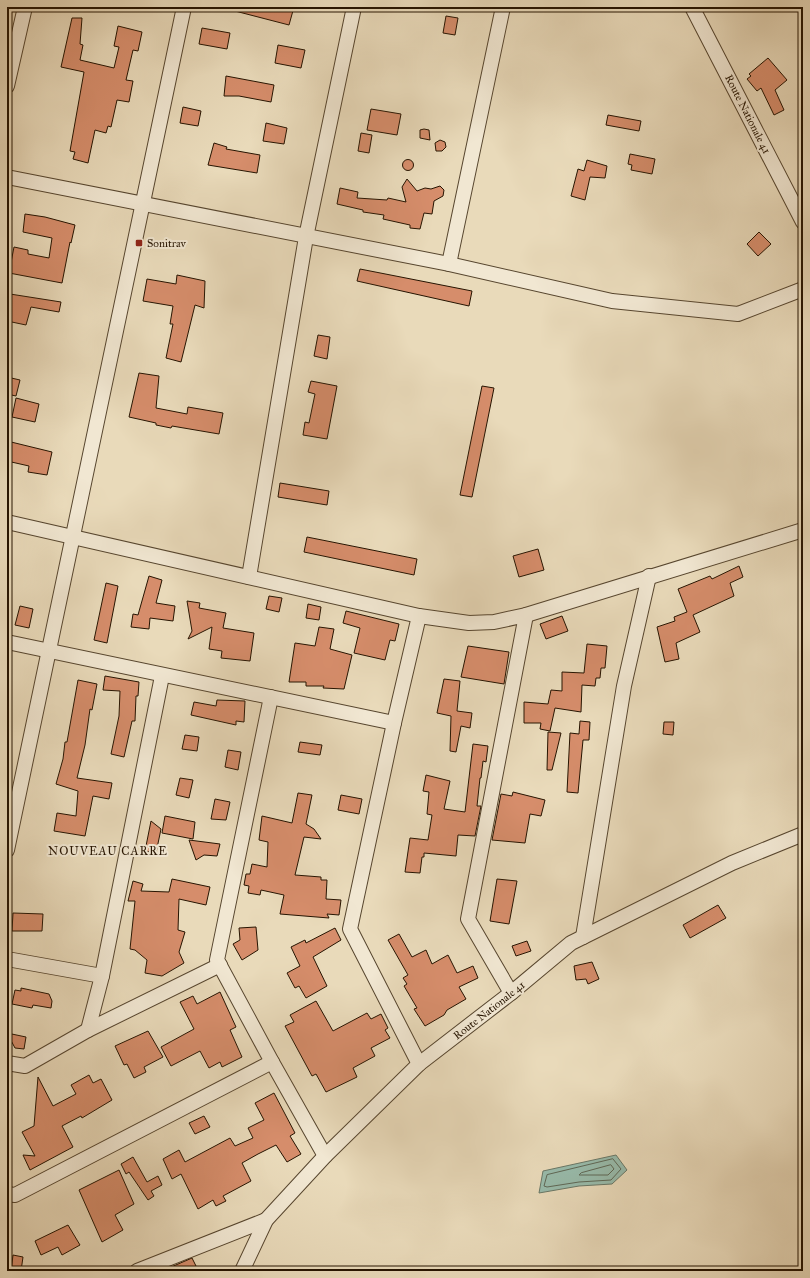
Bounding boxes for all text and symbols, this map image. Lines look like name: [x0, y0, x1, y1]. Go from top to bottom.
street label: Route Nationale 41: [722, 72, 773, 156]
place label: Sonitrav: [147, 237, 186, 250]
marker: Sonitrav: [134, 238, 144, 248]
district label: NOUVEAU CARRE: [48, 844, 168, 858]
street label: Route Nationale 41: [451, 978, 528, 1042]

